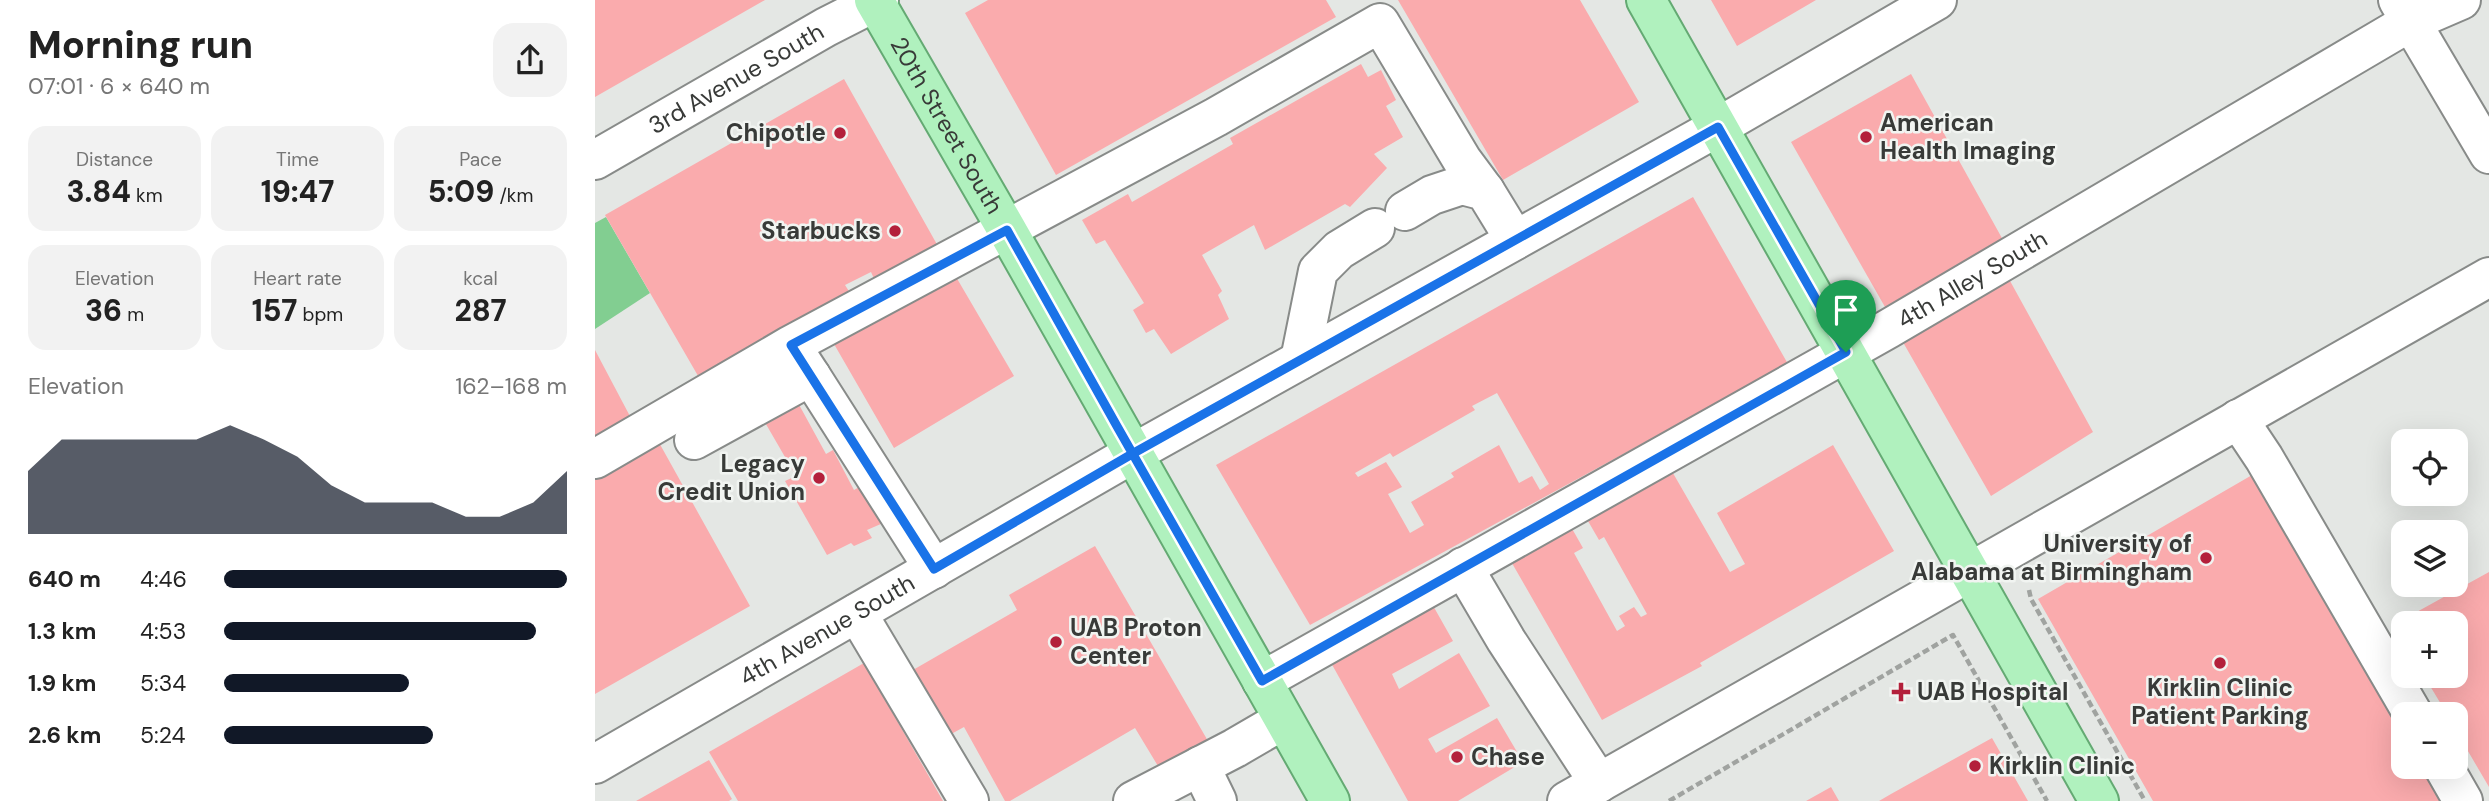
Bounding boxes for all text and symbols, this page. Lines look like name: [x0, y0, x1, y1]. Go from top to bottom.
street label: 3rd Avenue South: [643, 16, 829, 141]
text: Morning run: [28, 20, 253, 70]
button: share: [493, 23, 567, 97]
street label: 20th Street South: [884, 31, 1010, 219]
text: 07:01 · 6 × 640 m: [28, 71, 210, 101]
place label: American Health Imaging: [1880, 107, 2056, 166]
place label: Chipotle: [726, 117, 826, 148]
marker: Chipotle: [832, 125, 848, 141]
marker: American Health Imaging: [1858, 129, 1874, 145]
text: Distance: [76, 147, 153, 172]
text: Time: [276, 147, 319, 172]
text: Pace: [459, 147, 502, 172]
text: 3.84: [66, 172, 131, 211]
text: 19:47: [261, 172, 334, 211]
text: 5:09: [428, 172, 494, 211]
text: km: [131, 183, 163, 208]
text: /km: [494, 183, 533, 208]
place label: Starbucks: [761, 215, 881, 246]
marker: Starbucks: [887, 223, 903, 239]
street label: 4th Alley South: [1891, 223, 2053, 335]
text: Elevation: [75, 266, 154, 291]
text: Heart rate: [253, 266, 342, 291]
text: kcal: [463, 266, 498, 291]
pin: [1816, 280, 1876, 352]
text: 36: [85, 291, 122, 330]
text: 157: [252, 291, 297, 330]
text: 287: [454, 291, 507, 330]
icon: arrive: [1827, 291, 1865, 329]
text: m: [122, 302, 144, 327]
text: bpm: [297, 302, 343, 327]
text: Elevation: [28, 371, 124, 401]
text: 162–168 m: [455, 371, 567, 401]
map controls: [2391, 429, 2468, 779]
button: locate: [2391, 429, 2468, 506]
place label: Legacy Credit Union: [658, 448, 805, 507]
marker: Legacy Credit Union: [811, 470, 827, 486]
button: layers: [2391, 520, 2468, 597]
place label: University of Alabama at Birmingham: [1911, 528, 2192, 587]
marker: University of Alabama at Birmingham: [2198, 550, 2214, 566]
text: 640 m: [28, 564, 101, 594]
text: 4:46: [140, 564, 187, 594]
street label: 4th Avenue South: [734, 567, 920, 692]
button: +: [2391, 611, 2468, 688]
place label: UAB Proton Center: [1070, 612, 1202, 671]
text: 1.3 km: [28, 616, 96, 646]
text: 4:53: [140, 616, 186, 646]
marker: UAB Proton Center: [1048, 634, 1064, 650]
marker: Kirklin Clinic Patient Parking: [2212, 655, 2228, 671]
text: 1.9 km: [28, 668, 96, 698]
text: 5:34: [140, 668, 186, 698]
place label: Kirklin Clinic Patient Parking: [2131, 672, 2309, 731]
place label: UAB Hospital: [1917, 676, 2068, 707]
marker: UAB Hospital: [1891, 682, 1911, 702]
button: −: [2391, 702, 2468, 779]
text: 2.6 km: [28, 720, 101, 750]
text: 5:24: [140, 720, 186, 750]
place label: Chase: [1471, 741, 1545, 772]
marker: Chase: [1449, 749, 1465, 765]
place label: Kirklin Clinic: [1989, 750, 2135, 781]
marker: Kirklin Clinic: [1967, 758, 1983, 774]

